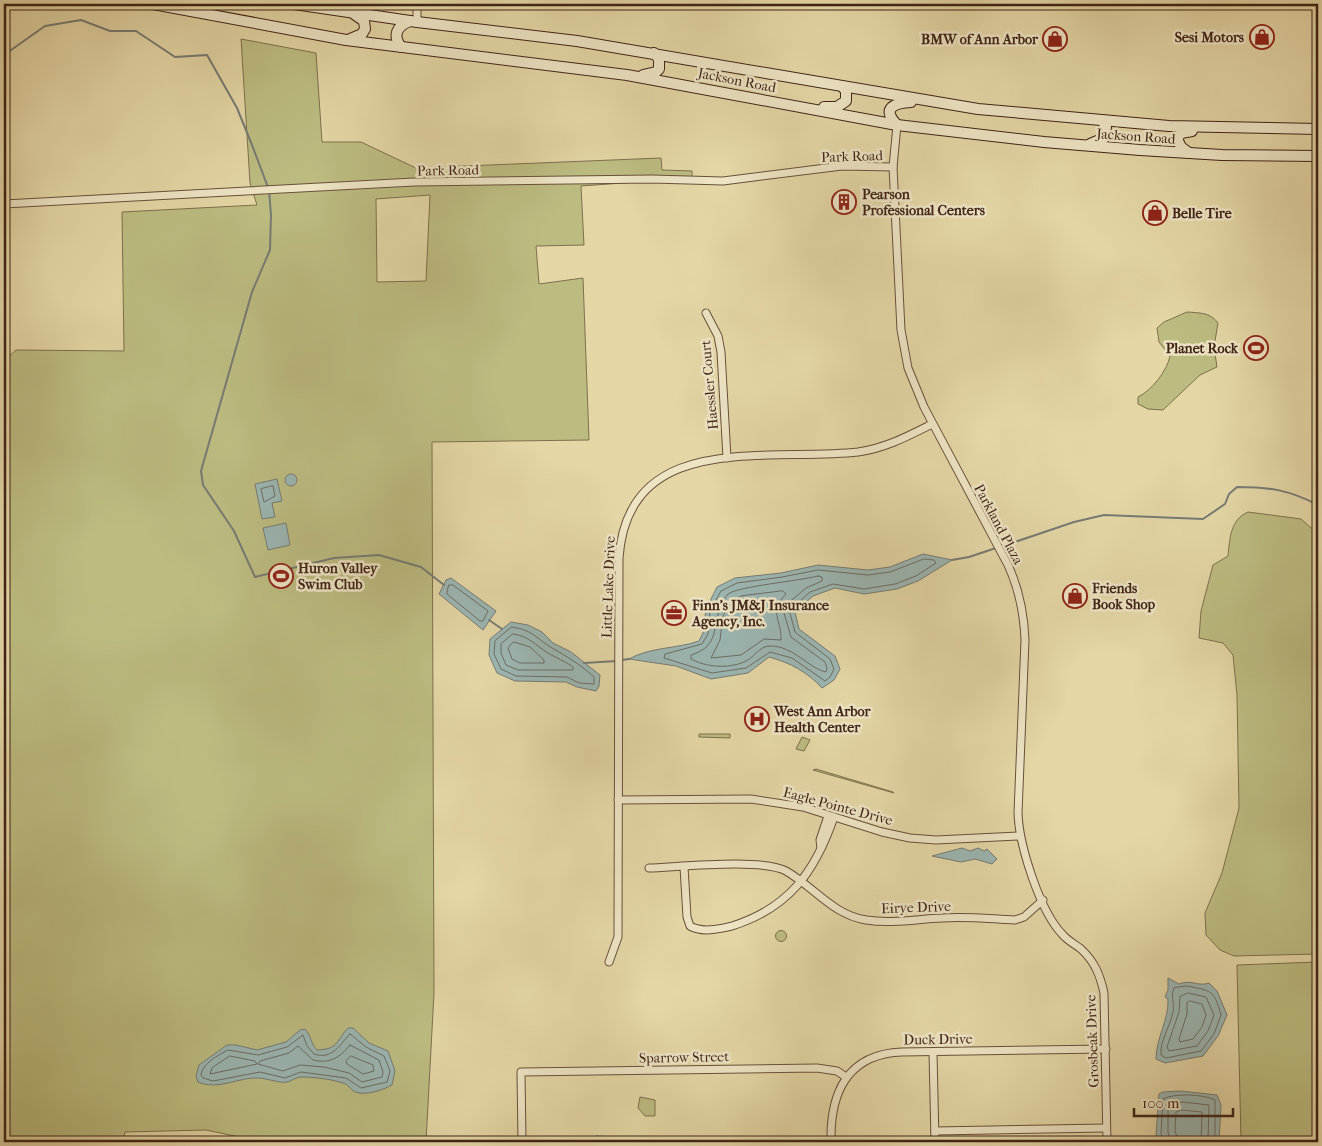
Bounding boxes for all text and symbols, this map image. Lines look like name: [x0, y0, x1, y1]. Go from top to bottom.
shop icon: Sesi Motors: [1249, 24, 1275, 50]
shop icon: BMW of Ann Arbor: [1042, 26, 1068, 52]
place label: Sesi Motors: [1175, 29, 1245, 46]
place label: BMW of Ann Arbor: [921, 31, 1039, 48]
street label: Jackson Road: [695, 64, 778, 96]
street label: Jackson Road: [1095, 125, 1176, 148]
street label: Park Road: [821, 147, 884, 166]
street label: Park Road: [417, 161, 480, 180]
place label: Pearson Professional Centers: [862, 186, 986, 219]
building icon: Pearson Professional Centers: [831, 189, 857, 215]
shop icon: Belle Tire: [1142, 200, 1168, 226]
place label: Belle Tire: [1172, 205, 1232, 222]
sports icon: Planet Rock: [1243, 335, 1269, 361]
street label: Haessler Court: [697, 340, 722, 430]
place label: Planet Rock: [1166, 340, 1239, 357]
street label: Parkland Plaza: [970, 481, 1027, 568]
street label: Little Lake Drive: [598, 536, 619, 638]
place label: Huron Valley Swim Club: [298, 560, 379, 593]
sports icon: Huron Valley Swim Club: [268, 563, 294, 589]
place label: Friends Book Shop: [1091, 580, 1156, 613]
shop icon: Friends Book Shop: [1062, 583, 1088, 609]
place label: Finn’s JM&J Insurance Agency, Inc.: [691, 597, 829, 630]
office icon: Finn’s JM&J Insurance Agency, Inc.: [661, 600, 687, 626]
place label: West Ann Arbor Health Center: [773, 703, 872, 736]
hospital icon: West Ann Arbor Health Center: [744, 706, 770, 732]
street label: Eagle Pointe Drive: [781, 784, 895, 829]
street label: Eirye Drive: [881, 898, 951, 917]
street label: Grosbeak Drive: [1082, 994, 1103, 1088]
street label: Duck Drive: [903, 1030, 973, 1049]
street label: Sparrow Street: [639, 1048, 729, 1067]
scale bar: [1134, 1086, 1233, 1118]
text: 100 m: [1142, 1094, 1180, 1112]

